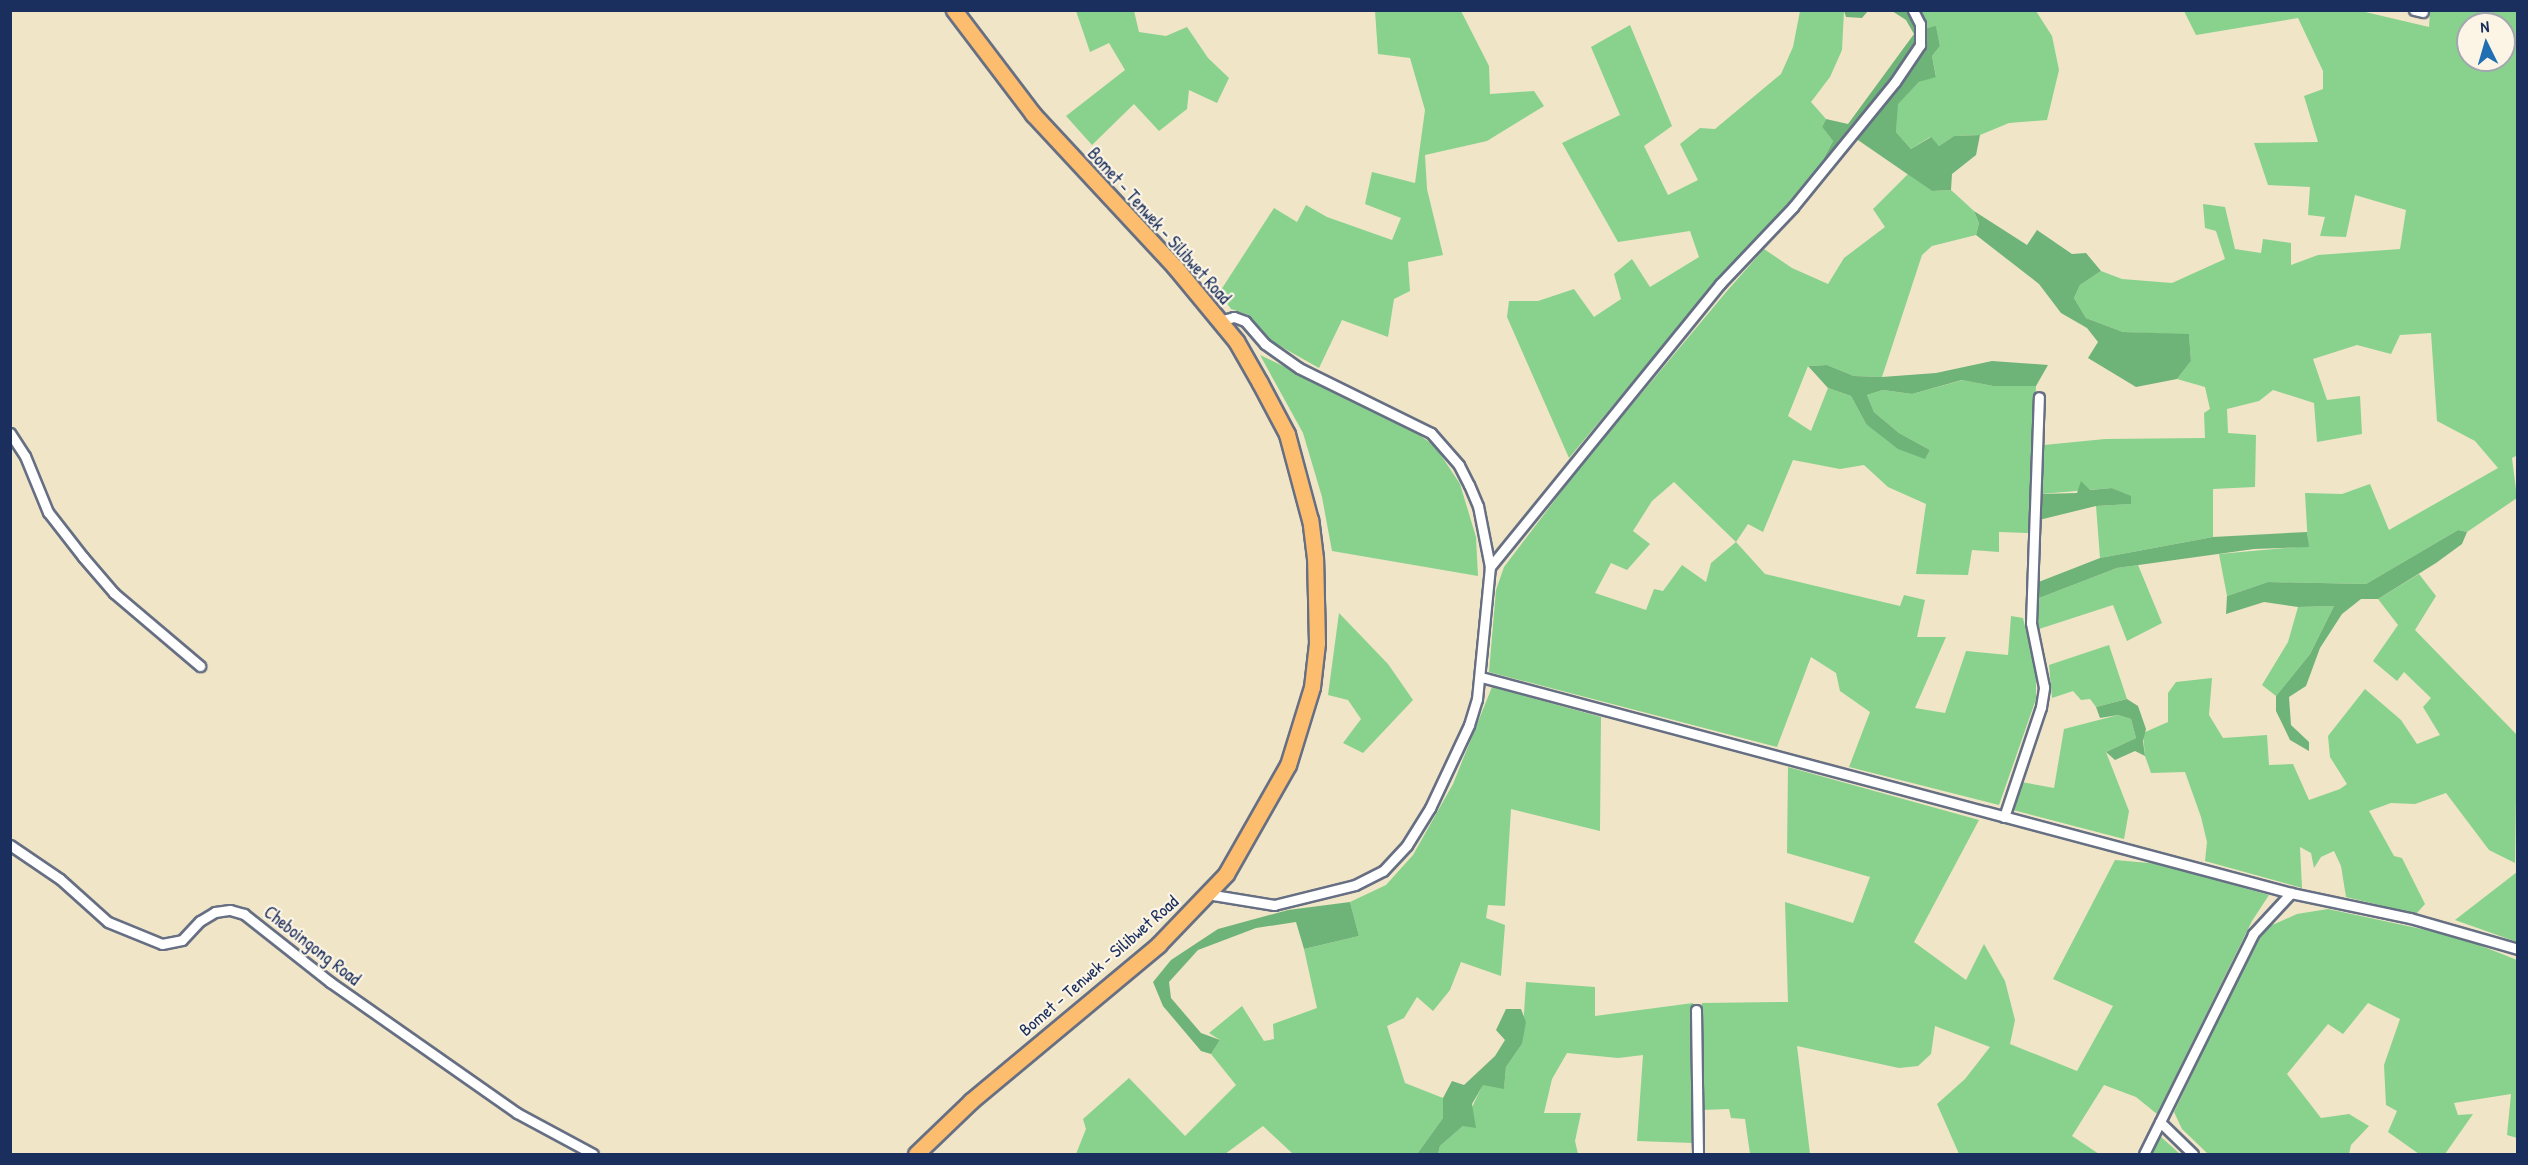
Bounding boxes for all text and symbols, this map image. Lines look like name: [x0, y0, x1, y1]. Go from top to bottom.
north arrow: [2456, 12, 2516, 72]
text: N: [2479, 15, 2490, 37]
street label: Bomet - Tenwek - Silibwet Road: [1083, 143, 1235, 309]
street label: Bomet - Tenwek - Silibwet Road: [1015, 891, 1183, 1041]
street label: Cheboingong Road: [259, 902, 365, 990]

